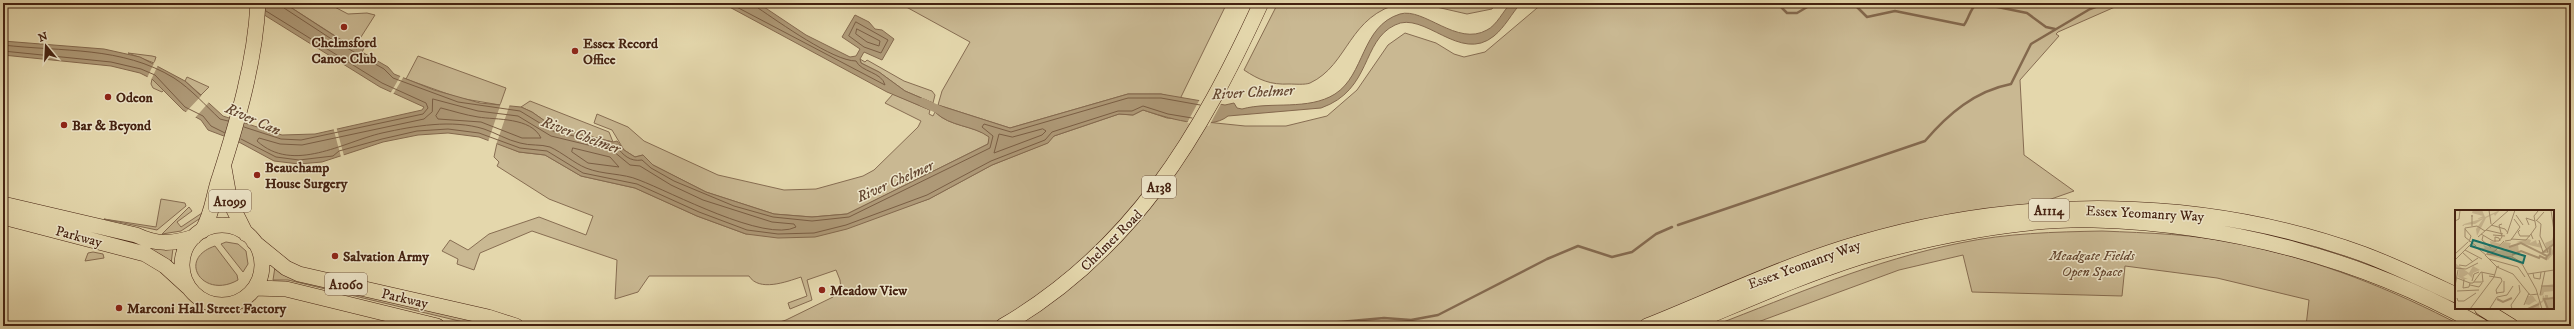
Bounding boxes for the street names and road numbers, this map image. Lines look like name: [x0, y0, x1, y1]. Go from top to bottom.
road number: A138: [1142, 176, 1176, 198]
road number: A1099: [209, 190, 251, 212]
road number: A1114: [2029, 199, 2069, 221]
street label: Essex Yeomanry Way: [2085, 202, 2205, 226]
street label: Chelmer Road: [1077, 206, 1146, 275]
street label: Parkway: [53, 222, 104, 252]
street label: Essex Yeomanry Way: [1746, 236, 1863, 294]
road number: A1060: [325, 273, 367, 295]
street label: Parkway: [380, 285, 430, 313]

